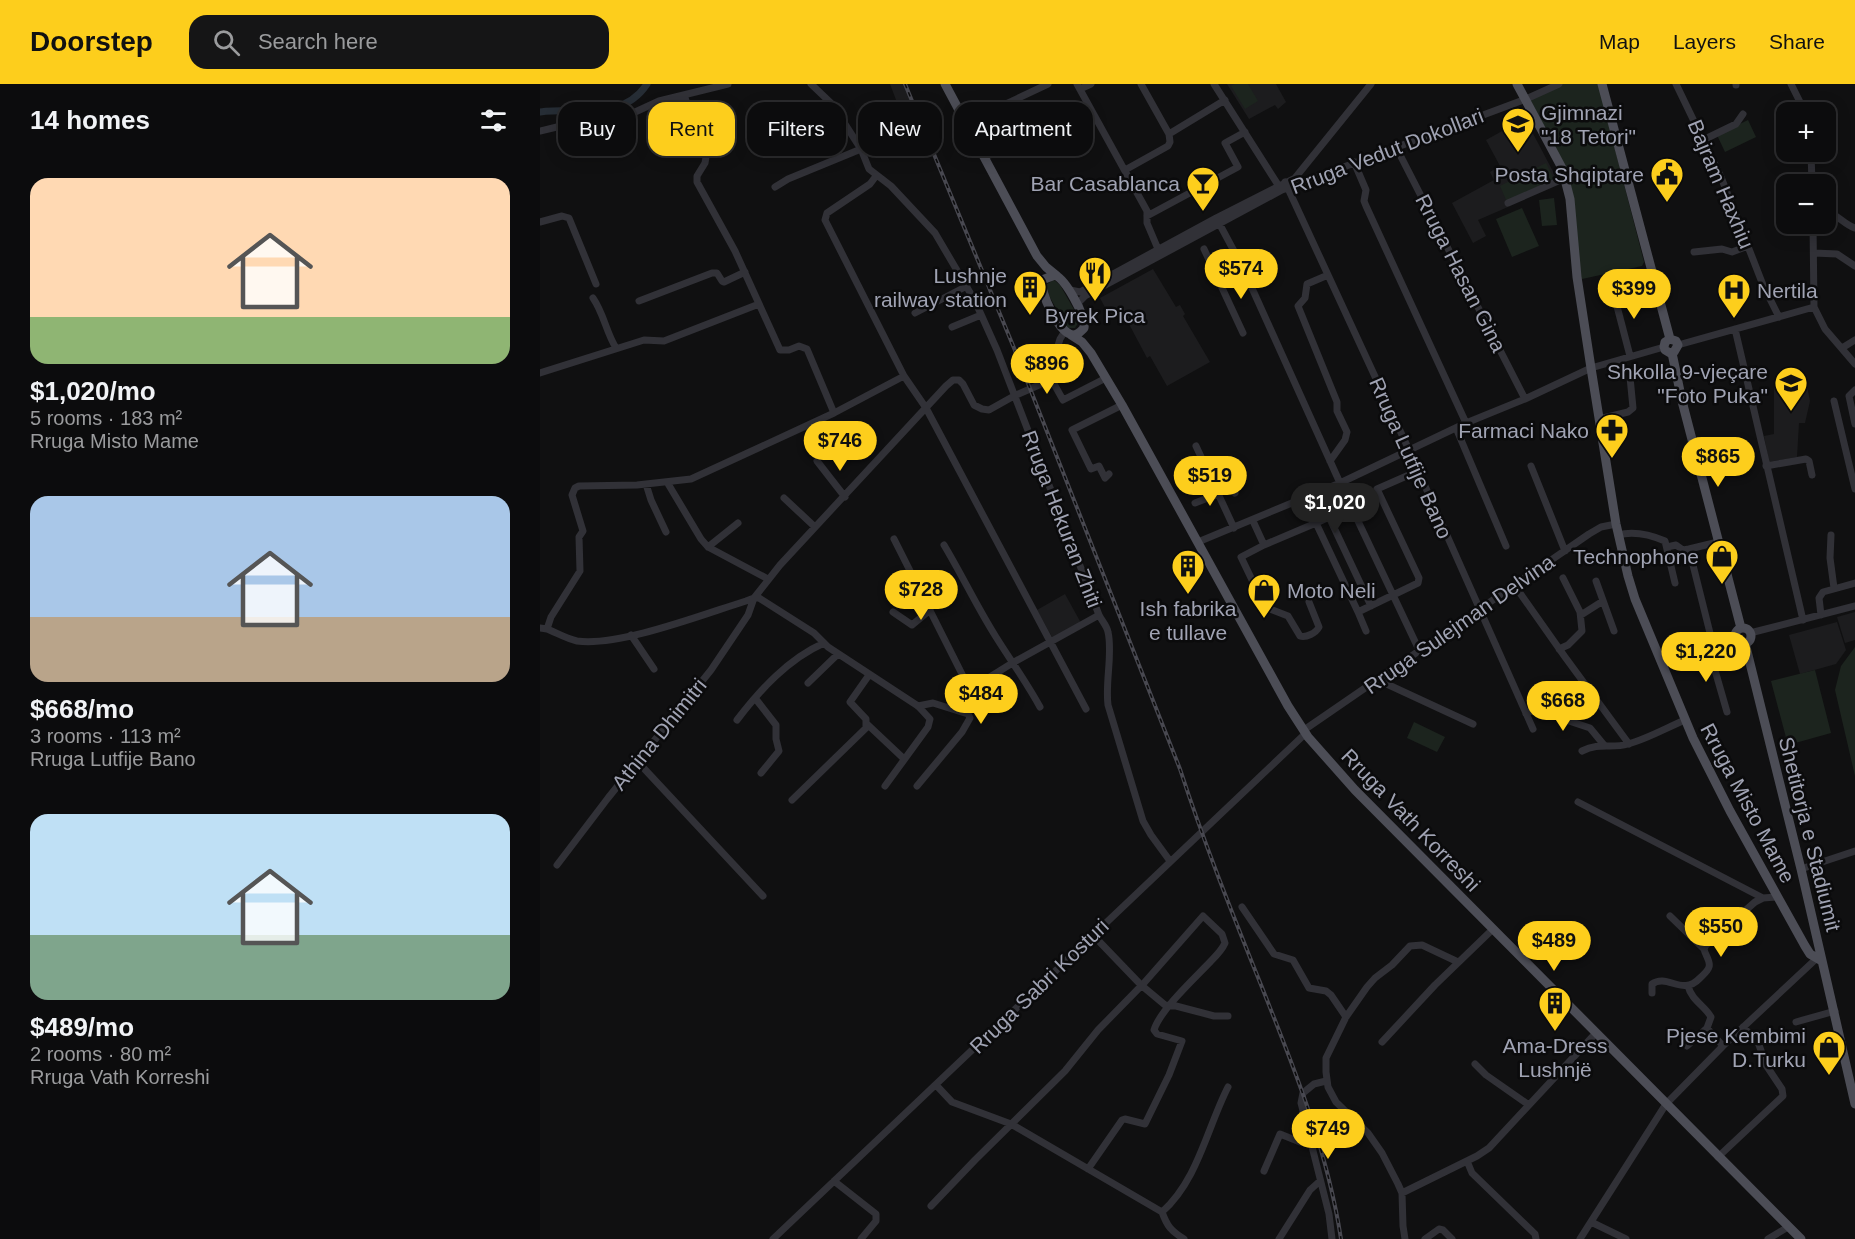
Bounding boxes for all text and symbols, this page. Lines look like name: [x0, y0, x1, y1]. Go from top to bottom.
search box: [189, 15, 609, 69]
text: Doorstep: [30, 26, 153, 57]
icon: search: [210, 26, 243, 59]
text: Search here: [258, 29, 378, 54]
text: Map: [1599, 30, 1640, 53]
text: Layers: [1673, 30, 1736, 53]
text: Share: [1769, 30, 1825, 53]
place label: Gjimnazi "18 Tetori": [1541, 101, 1636, 148]
chip: Buy: [558, 102, 636, 156]
chip: Rent: [648, 102, 735, 156]
chip: Filters: [747, 102, 846, 156]
chip: New: [858, 102, 942, 156]
chip: Apartment: [954, 102, 1093, 156]
map controls: [1776, 102, 1836, 234]
button: +: [1776, 102, 1836, 162]
icon: filters: [477, 104, 510, 137]
street label: Rruga Vedut Dokollari: [1288, 104, 1486, 198]
text: 14 homes: [30, 105, 150, 135]
school or university icon: Gjimnazi "18 Tetori": [1500, 106, 1536, 153]
street label: Bajram Haxhiu: [1684, 116, 1758, 252]
public building icon: Posta Shqiptare: [1649, 156, 1685, 203]
place label: Posta Shqiptare: [1495, 163, 1644, 186]
bar icon: Bar Casablanca: [1185, 165, 1221, 212]
place label: Bar Casablanca: [1031, 172, 1180, 195]
button: −: [1776, 174, 1836, 234]
street label: Rruga Hasan Gina: [1411, 190, 1511, 356]
icon: home: [216, 217, 324, 325]
pin: $574: [1205, 249, 1277, 300]
restaurant icon: Byrek Pica: [1077, 255, 1113, 302]
text: $574: [1219, 257, 1263, 279]
place label: Lushnje railway station: [874, 264, 1007, 311]
building icon: Lushnje railway station: [1012, 269, 1048, 316]
pin: $399: [1598, 269, 1670, 320]
hospital icon: Nertila: [1716, 272, 1752, 319]
text: $399: [1612, 277, 1656, 299]
place label: Nertila: [1757, 279, 1818, 302]
place label: Byrek Pica: [1045, 304, 1145, 327]
pin: $896: [1011, 344, 1083, 395]
text: $896: [1025, 352, 1069, 374]
place label: Shkolla 9-vjeçare "Foto Puka": [1607, 360, 1768, 407]
school or university icon: Shkolla 9-vjeçare "Foto Puka": [1773, 365, 1809, 412]
street label: Rruga Lutfije Bano: [1365, 374, 1457, 542]
text: $1,020/mo: [30, 376, 156, 406]
text: 5 rooms · 183 m²: [30, 407, 182, 429]
pharmacy icon: Farmaci Nako: [1594, 412, 1630, 459]
place label: Farmaci Nako: [1458, 419, 1589, 442]
pin: $746: [804, 421, 876, 472]
street label: Rruga Hekuran Zhiti: [1018, 427, 1106, 611]
text: $746: [818, 429, 862, 451]
text: Rruga Misto Mame: [30, 430, 199, 452]
pin: $865: [1682, 437, 1754, 488]
text: $865: [1696, 445, 1740, 467]
pin: $519: [1174, 456, 1246, 507]
text: $519: [1188, 464, 1232, 486]
pin: $1,020: [1286, 483, 1384, 534]
text: $1,020: [1304, 491, 1366, 513]
icon: home: [216, 535, 324, 643]
shop icon: Technophone: [1704, 538, 1740, 585]
place label: Technophone: [1573, 545, 1699, 568]
building icon: Ish fabrika e tullave: [1170, 548, 1206, 595]
street label: Rruga Sulejman Delvina: [1360, 549, 1559, 698]
pin: $728: [885, 570, 957, 621]
shop icon: Moto Neli: [1246, 572, 1282, 619]
text: $728: [899, 578, 943, 600]
place label: Moto Neli: [1287, 579, 1376, 602]
place label: Ish fabrika e tullave: [1140, 597, 1237, 644]
pin: $1,220: [1657, 632, 1755, 683]
text: $1,220: [1675, 640, 1737, 662]
street label: Athina Dhimitri: [607, 674, 711, 794]
pin: $484: [945, 674, 1017, 725]
pin: $668: [1527, 681, 1599, 732]
text: $484: [959, 682, 1003, 704]
text: $668: [1541, 689, 1585, 711]
text: $668/mo: [30, 694, 134, 724]
street label: Rruga Misto Mame: [1696, 719, 1800, 887]
text: 3 rooms · 113 m²: [30, 725, 181, 747]
street label: Shetitorja e Stadiumit: [1775, 734, 1845, 934]
street label: Rruga Vath Korreshi: [1337, 744, 1485, 896]
text: Rruga Lutfije Bano: [30, 748, 196, 770]
icon: home: [216, 853, 324, 961]
pin: $550: [1685, 907, 1757, 958]
street label: Rruga Sabri Kosturi: [965, 914, 1113, 1058]
text: $550: [1699, 915, 1743, 937]
pin: $489: [1518, 921, 1590, 972]
text: $489: [1532, 929, 1576, 951]
building icon: Ama-Dress Lushnjë: [1537, 985, 1573, 1032]
text: $489/mo: [30, 1012, 134, 1042]
place label: Pjese Kembimi D.Turku: [1666, 1024, 1806, 1071]
shop icon: Pjese Kembimi D.Turku: [1811, 1029, 1847, 1076]
place label: Ama-Dress Lushnjë: [1502, 1034, 1608, 1081]
text: 2 rooms · 80 m²: [30, 1043, 171, 1065]
text: Rruga Vath Korreshi: [30, 1066, 210, 1088]
pin: $749: [1292, 1109, 1364, 1160]
text: $749: [1306, 1117, 1350, 1139]

